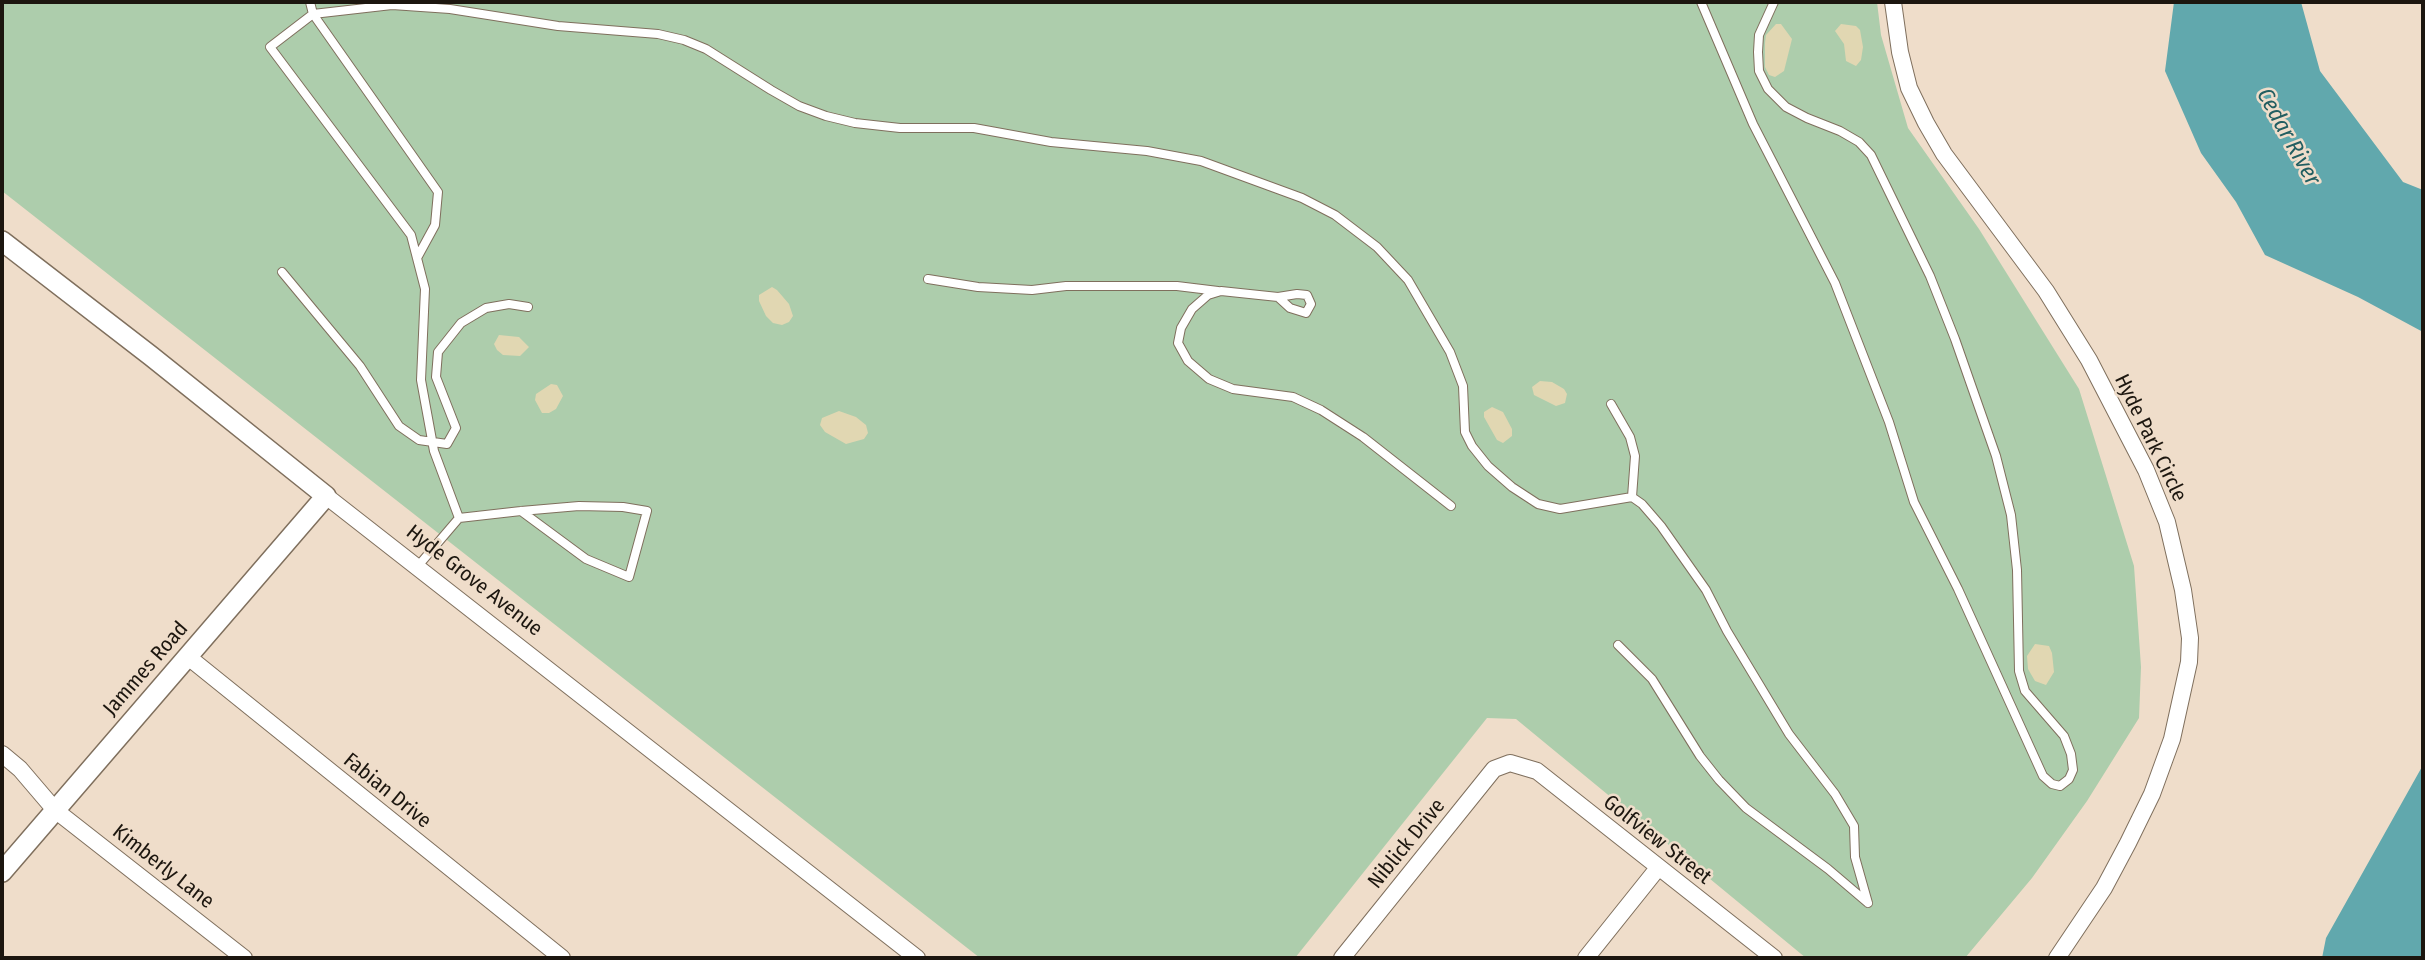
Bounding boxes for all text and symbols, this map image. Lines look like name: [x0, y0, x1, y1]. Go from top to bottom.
water label: Cedar River: [2250, 84, 2326, 190]
street label: Hyde Park Circle: [2108, 370, 2192, 506]
street label: Hyde Grove Avenue: [401, 520, 547, 642]
street label: Jammes Road: [98, 617, 194, 721]
street label: Fabian Drive: [338, 748, 436, 834]
street label: Golfview Street: [1598, 790, 1716, 890]
street label: Niblick Drive: [1363, 794, 1451, 894]
street label: Kimberly Lane: [107, 820, 219, 914]

